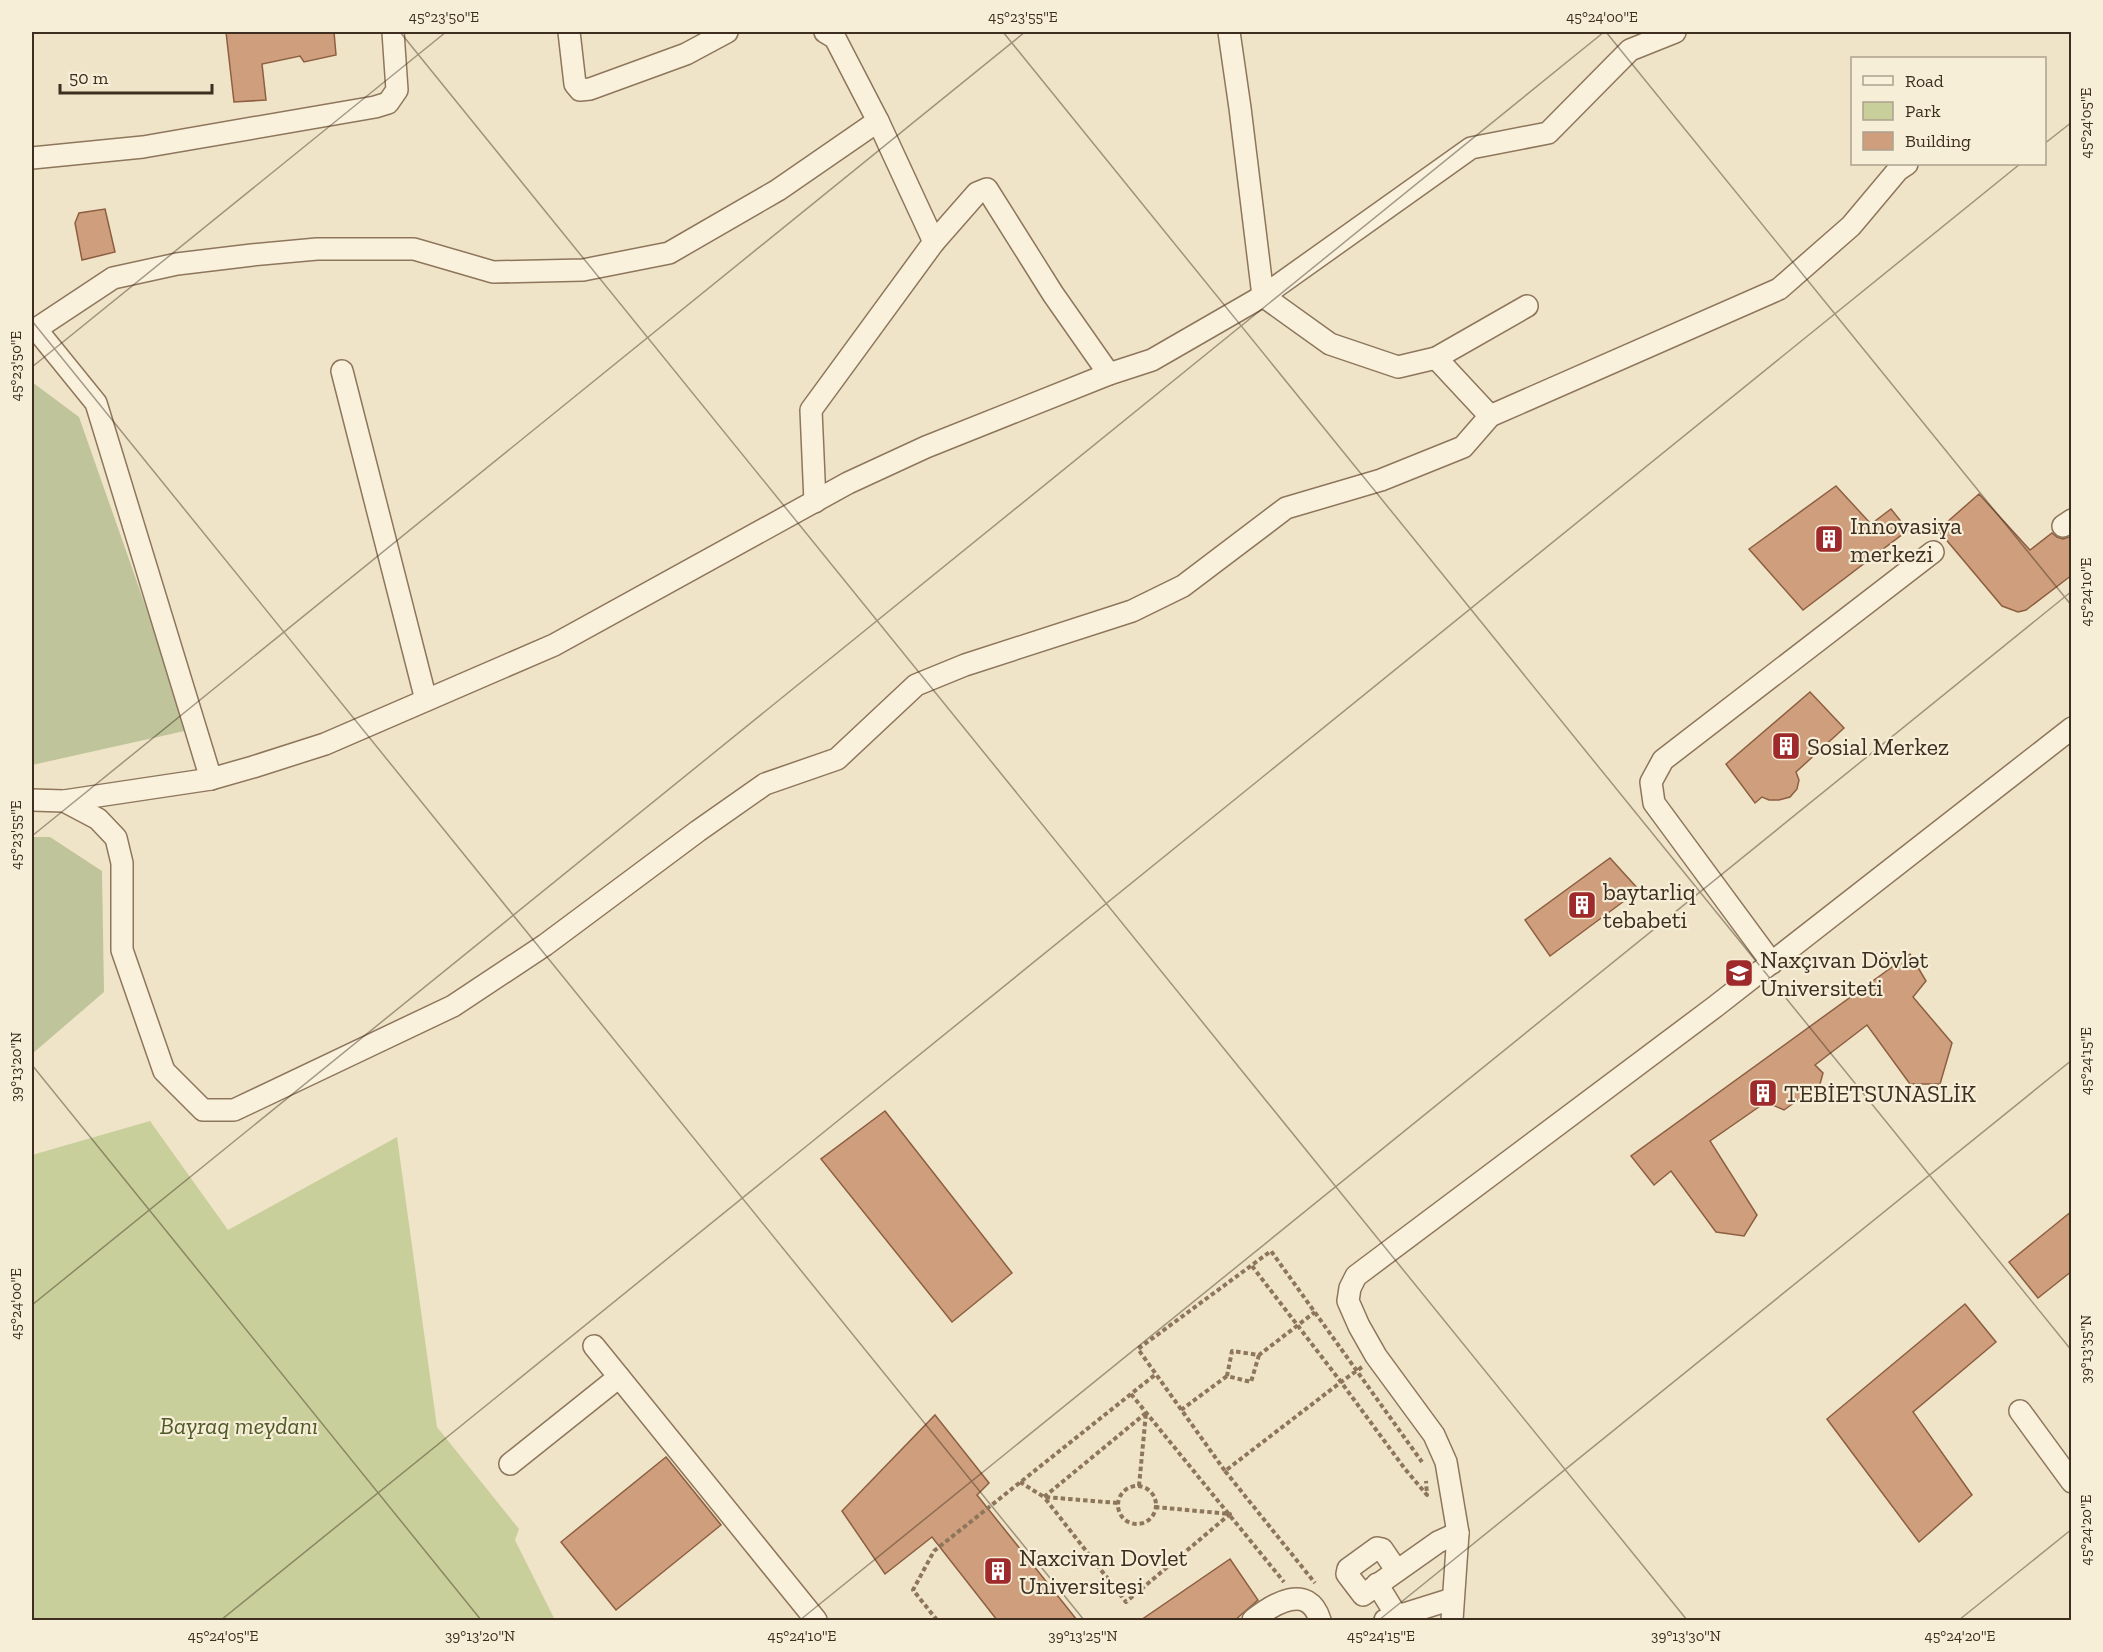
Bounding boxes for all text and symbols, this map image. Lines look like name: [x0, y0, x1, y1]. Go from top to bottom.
text: 45°23'50"E: [409, 8, 479, 26]
text: 45°23'55"E: [988, 8, 1058, 26]
text: 45°24'00"E: [1566, 8, 1638, 26]
scale bar: [60, 57, 212, 95]
legend: [1851, 57, 2046, 165]
text: 50 m: [69, 67, 109, 89]
text: Road: [1905, 70, 1944, 92]
text: 45°24'05"E: [2077, 87, 2095, 158]
text: Park: [1905, 100, 1941, 122]
text: Building: [1905, 130, 1971, 152]
text: 45°23'50"E: [7, 331, 25, 401]
place label: Innovasiya merkezi: [1850, 511, 1962, 568]
building icon: Innovasiya merkezi: [1813, 523, 1845, 555]
text: 45°24'10"E: [2077, 557, 2095, 626]
building icon: Sosial Merkez: [1770, 730, 1802, 762]
place label: Sosial Merkez: [1807, 732, 1949, 761]
text: 45°23'55"E: [7, 800, 25, 870]
place label: baytarliq tebabeti: [1602, 877, 1696, 934]
building icon: baytarliq tebabeti: [1566, 889, 1598, 921]
place label: Naxçıvan Dövlət Universiteti: [1760, 945, 1929, 1002]
school or university icon: Naxçıvan Dövlət Universiteti: [1723, 957, 1755, 989]
text: 45°24'15"E: [2077, 1027, 2095, 1095]
text: 39°13'20"N: [7, 1032, 25, 1102]
building icon: TEBİETSUNASLİK: [1747, 1077, 1779, 1109]
place label: TEBİETSUNASLİK: [1784, 1079, 1977, 1108]
text: 45°24'00"E: [7, 1268, 25, 1340]
text: 39°13'35"N: [2077, 1315, 2095, 1383]
park label: Bayraq meydanı: [160, 1411, 318, 1440]
text: 45°24'20"E: [2077, 1494, 2095, 1565]
place label: Naxcivan Dovlet Universitesi: [1019, 1543, 1188, 1600]
building icon: Naxcivan Dovlet Universitesi: [982, 1555, 1014, 1587]
text: 45°24'05"E: [188, 1627, 259, 1645]
text: 39°13'20"N: [445, 1627, 515, 1645]
text: 45°24'10"E: [768, 1627, 837, 1645]
text: 39°13'25"N: [1048, 1627, 1118, 1645]
text: 45°24'15"E: [1347, 1627, 1415, 1645]
text: 39°13'30"N: [1651, 1627, 1721, 1645]
text: 45°24'20"E: [1925, 1627, 1996, 1645]

